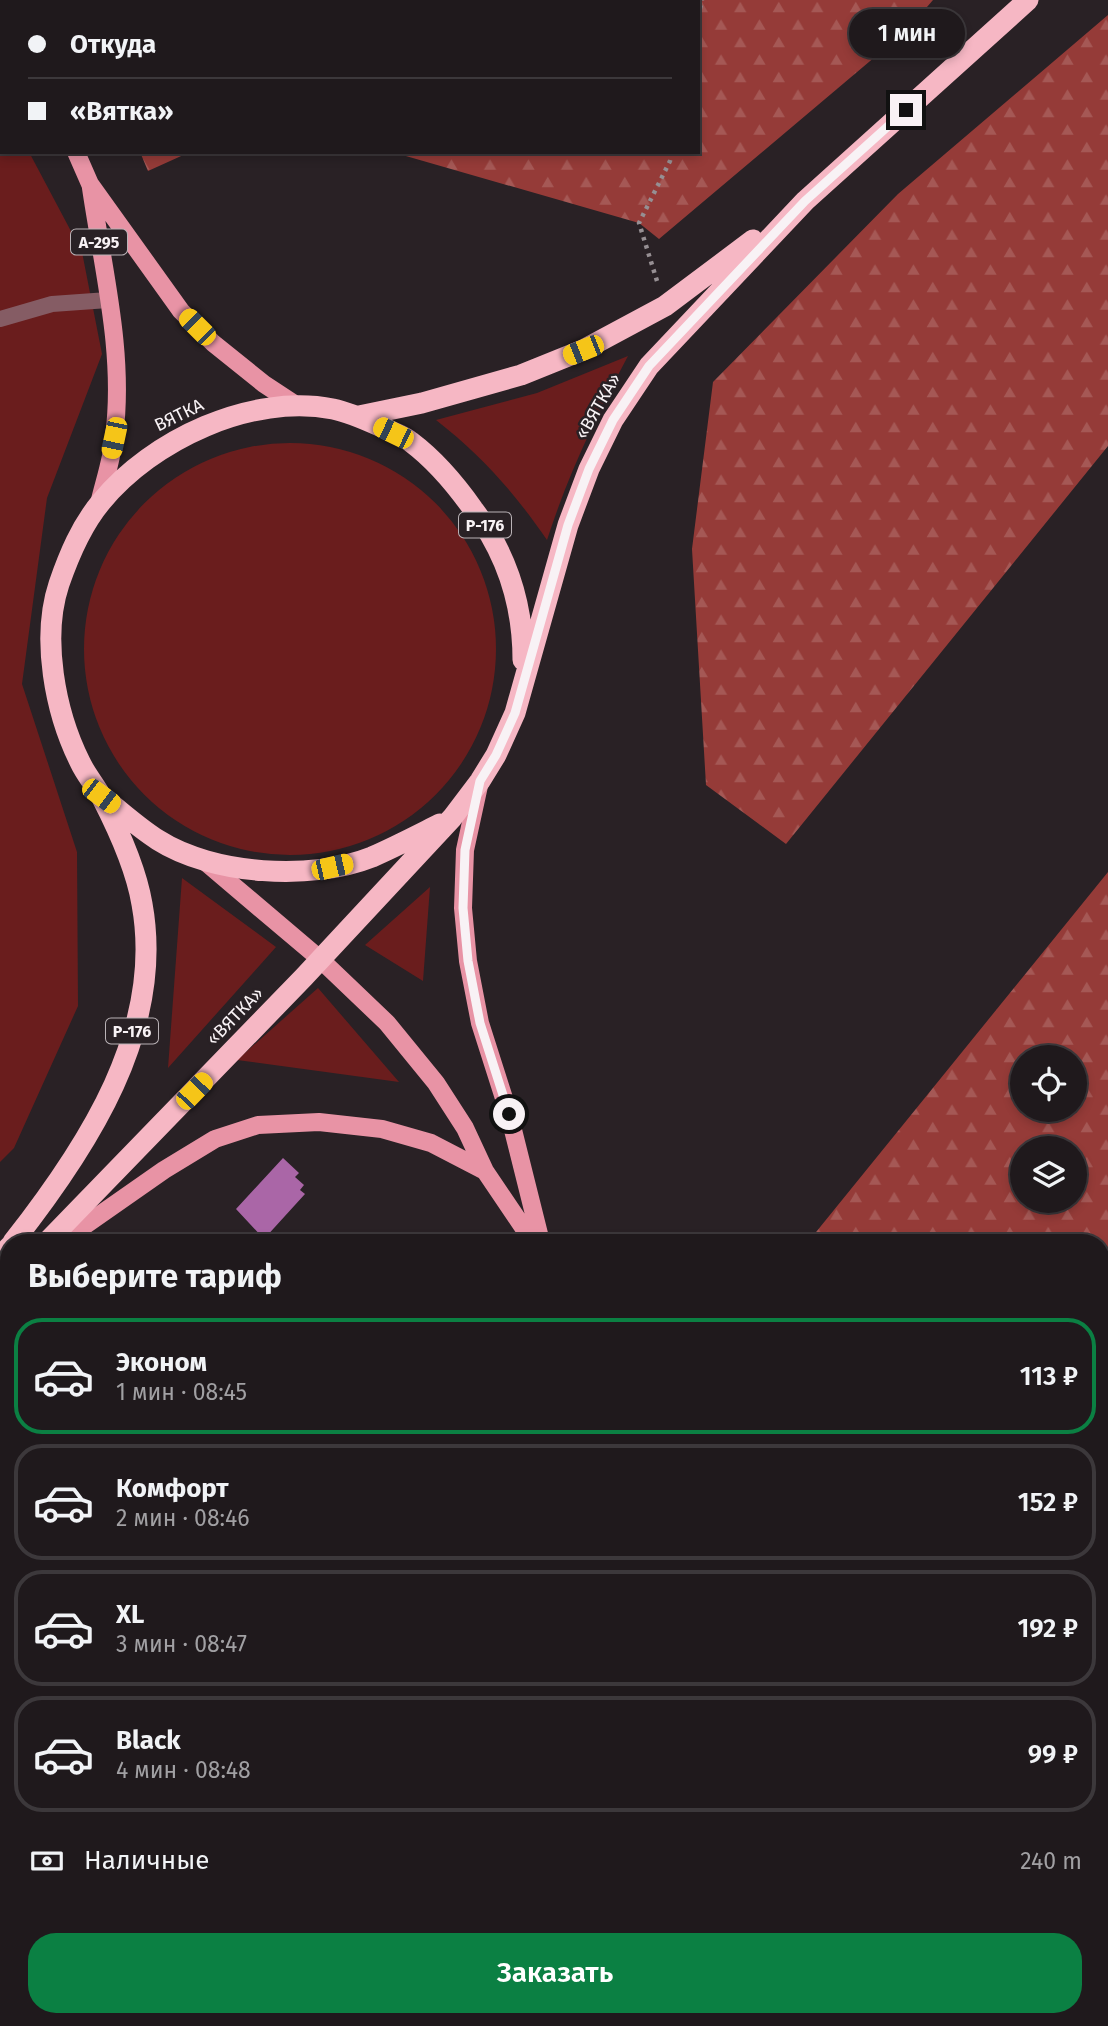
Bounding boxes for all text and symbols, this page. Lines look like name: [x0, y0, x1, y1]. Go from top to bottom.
callout: 1 мин: [848, 8, 964, 57]
text: 1 мин: [878, 19, 936, 47]
text: Откуда: [70, 29, 156, 60]
route end: [890, 94, 922, 126]
text: «Вятка»: [70, 96, 173, 127]
road number: А-295: [71, 230, 127, 254]
car: [175, 305, 220, 349]
car: [560, 332, 607, 368]
street label: «ВЯТКА»: [570, 369, 626, 443]
street label: ВЯТКА: [151, 393, 208, 436]
car: [370, 414, 417, 452]
car: [100, 415, 129, 461]
road number: Р-176: [459, 512, 511, 538]
car: [78, 775, 125, 817]
car: [310, 852, 355, 882]
street label: «ВЯТКА»: [202, 982, 268, 1050]
road number: Р-176: [106, 1018, 158, 1044]
map controls: [1010, 1045, 1087, 1213]
button: locate: [1010, 1045, 1087, 1122]
car: [172, 1069, 217, 1113]
route start: [493, 1098, 525, 1130]
button: layers: [1010, 1136, 1087, 1213]
text: Выберите тариф: [28, 1257, 282, 1295]
icon: car: [32, 1345, 95, 1408]
text: Эконом: [116, 1347, 207, 1378]
text: 113 ₽: [1020, 1361, 1078, 1392]
text: 1 мин · 08:45: [116, 1378, 247, 1406]
icon: car: [32, 1471, 95, 1534]
text: Комфорт: [116, 1473, 229, 1504]
text: 152 ₽: [1018, 1487, 1078, 1518]
text: 2 мин · 08:46: [116, 1504, 249, 1532]
icon: car: [32, 1597, 95, 1660]
text: XL: [116, 1599, 144, 1630]
text: 192 ₽: [1017, 1613, 1078, 1644]
text: 3 мин · 08:47: [116, 1630, 247, 1658]
icon: car: [32, 1723, 95, 1786]
text: Black: [116, 1725, 181, 1756]
text: 99 ₽: [1028, 1739, 1078, 1770]
text: 4 мин · 08:48: [116, 1756, 251, 1784]
icon: cash: [28, 1842, 66, 1880]
text: Наличные: [84, 1845, 209, 1876]
text: 240 m: [1020, 1847, 1082, 1875]
button: Заказать: [28, 1933, 1082, 2013]

